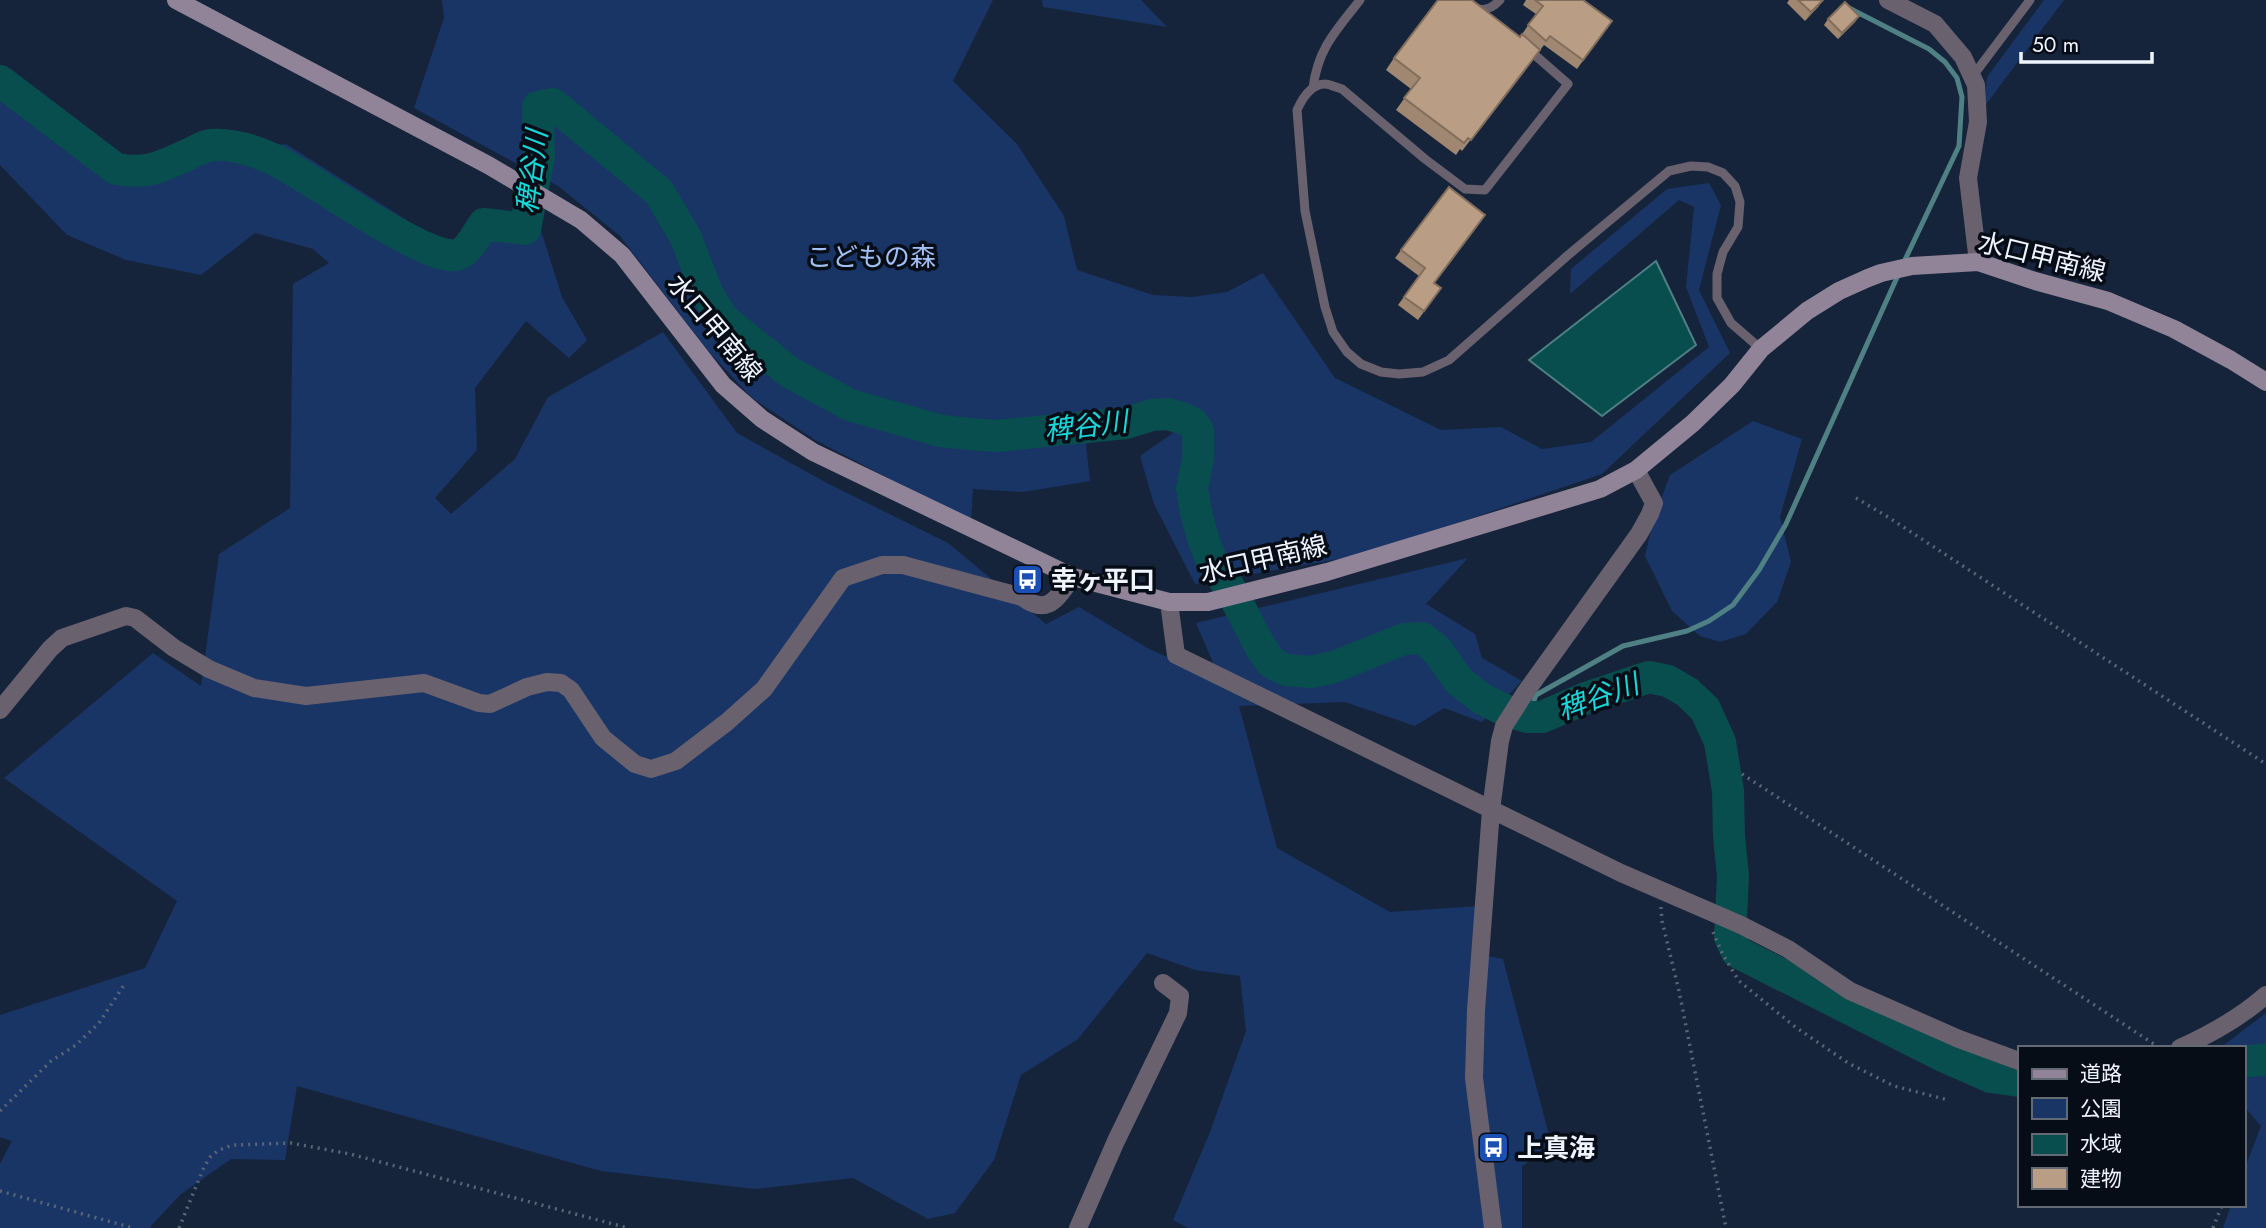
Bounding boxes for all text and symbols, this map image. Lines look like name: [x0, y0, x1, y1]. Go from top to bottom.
scale bar: [2021, 21, 2152, 65]
text: 50 m: [2032, 30, 2079, 60]
water label: 稗谷川: [507, 125, 558, 216]
street label: 水口甲南線: [1974, 223, 2110, 291]
park label: こどもの森: [806, 238, 936, 276]
street label: 水口甲南線: [659, 266, 771, 390]
water label: 稗谷川: [1042, 400, 1133, 451]
street label: 水口甲南線: [1195, 526, 1331, 592]
place label: 幸ヶ平口: [1051, 561, 1155, 599]
bus stop icon: 幸ヶ平口: [1011, 563, 1045, 597]
water label: 稗谷川: [1552, 662, 1647, 731]
legend: [2018, 1046, 2245, 1207]
text: 道路: [2080, 1059, 2122, 1089]
text: 公園: [2080, 1094, 2122, 1124]
place label: 上真海: [1517, 1129, 1595, 1167]
text: 水域: [2080, 1129, 2122, 1159]
bus stop icon: 上真海: [1477, 1131, 1511, 1165]
text: 建物: [2080, 1164, 2122, 1194]

